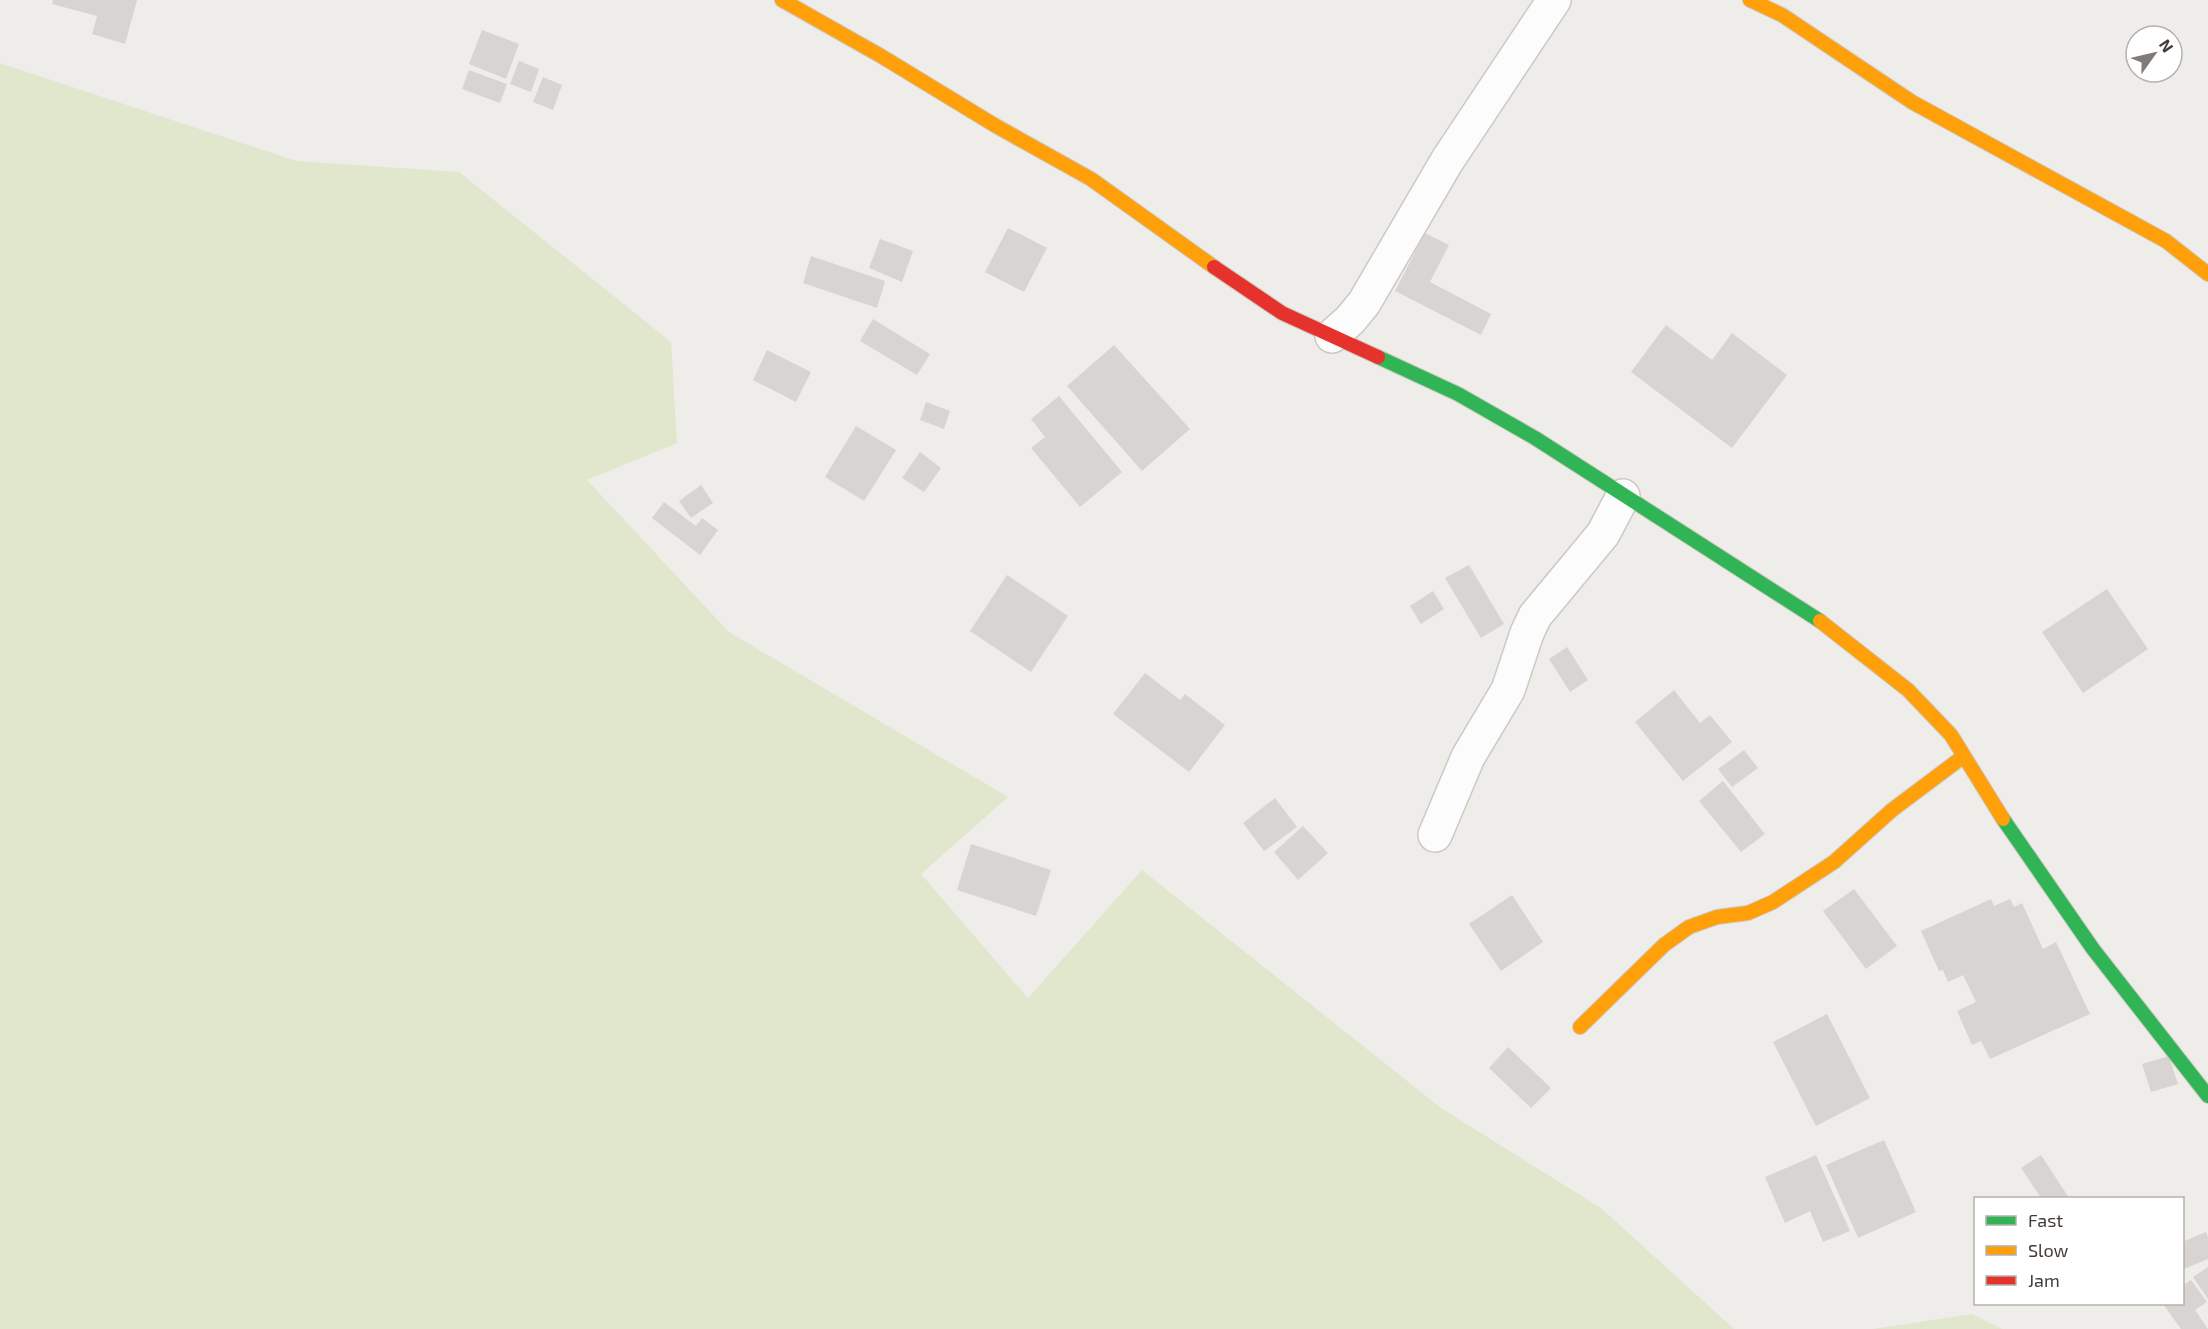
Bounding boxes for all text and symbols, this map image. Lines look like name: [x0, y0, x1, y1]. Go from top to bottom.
north arrow: [2124, 24, 2184, 84]
text: N: [2156, 35, 2178, 55]
legend: [1974, 1197, 2184, 1305]
text: Fast: [2028, 1209, 2063, 1231]
text: Slow: [2028, 1239, 2069, 1261]
text: Jam: [2028, 1269, 2060, 1291]

